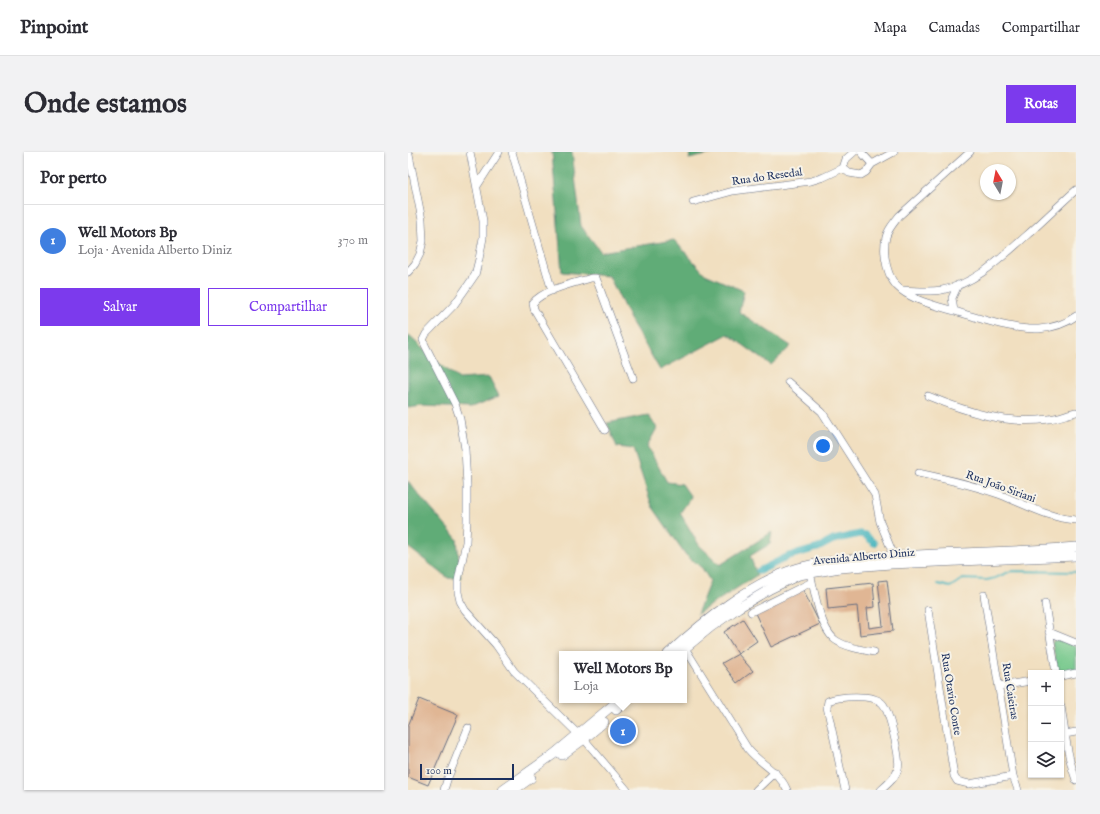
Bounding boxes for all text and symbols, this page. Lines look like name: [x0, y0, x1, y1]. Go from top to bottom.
text: Pinpoint: [20, 16, 88, 40]
text: Mapa: [874, 19, 906, 37]
text: Camadas: [928, 19, 980, 37]
text: Compartilhar: [1002, 19, 1080, 37]
button: Rotas: [1006, 85, 1076, 123]
text: Onde estamos: [24, 87, 187, 122]
north arrow: [980, 164, 1016, 200]
street label: Rua do Resedal: [731, 165, 803, 189]
text: Por perto: [40, 168, 107, 189]
text: Well Motors Bp: [78, 223, 177, 242]
text: 1: [51, 232, 55, 249]
text: 370 m: [338, 232, 368, 249]
text: Loja · Avenida Alberto Diniz: [78, 242, 232, 259]
button: Salvar: [40, 288, 200, 326]
button: Compartilhar: [208, 288, 368, 326]
your location: [813, 436, 833, 456]
street label: Rua João Siriani: [964, 468, 1038, 506]
street label: Avenida Alberto Diniz: [812, 546, 916, 569]
popup: [559, 651, 687, 703]
street label: Rua Otavio Conte: [938, 652, 964, 736]
text: Well Motors Bp: [573, 659, 673, 678]
street label: Rua Caieiras: [999, 662, 1021, 721]
map controls: [1028, 670, 1064, 778]
button: +: [1028, 670, 1064, 706]
text: Loja: [573, 678, 598, 695]
button: −: [1028, 706, 1064, 742]
pin: 1: [610, 716, 636, 746]
button: layers: [1028, 742, 1064, 778]
scale bar: [420, 762, 514, 781]
text: 100 m: [426, 764, 452, 778]

